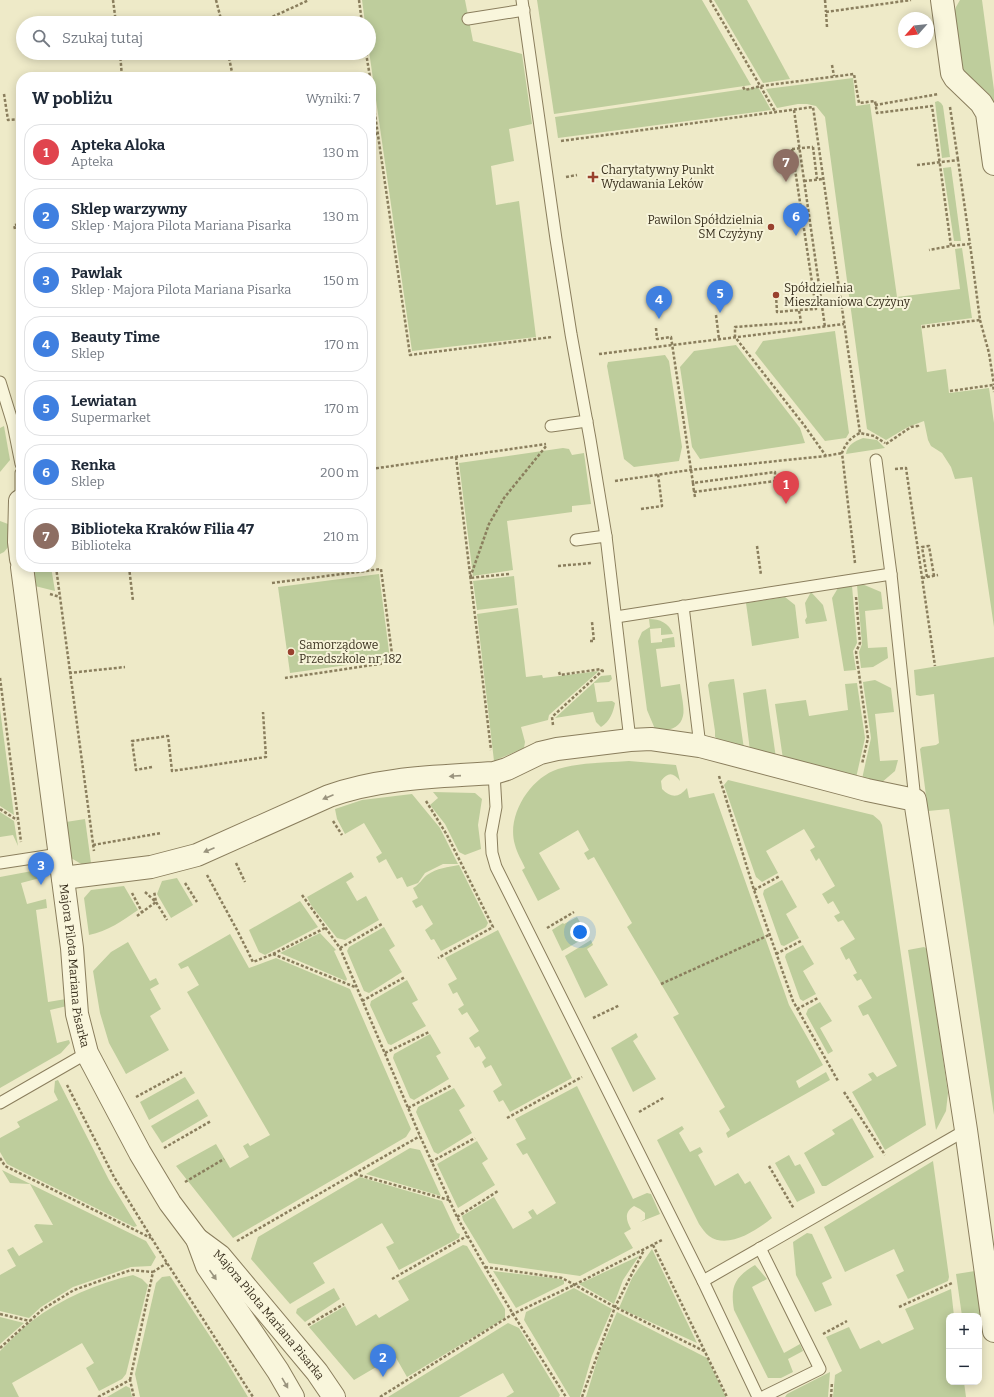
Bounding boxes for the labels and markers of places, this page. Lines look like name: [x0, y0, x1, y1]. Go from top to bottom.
pin: 7: [773, 149, 799, 182]
place label: Charytatywny Punkt Wydawania Leków: [601, 163, 715, 191]
marker: Charytatywny Punkt Wydawania Leków: [588, 172, 598, 182]
pin: 6: [783, 203, 809, 236]
place label: Pawilon Spółdzielnia SM Czyżyny: [647, 213, 764, 241]
marker: Pawilon Spółdzielnia SM Czyżyny: [766, 222, 776, 232]
pin: 5: [707, 280, 733, 313]
place label: Spółdzielnia Mieszkaniowa Czyżyny: [784, 281, 911, 309]
pin: 4: [646, 286, 672, 319]
marker: Spółdzielnia Mieszkaniowa Czyżyny: [771, 290, 781, 300]
pin: 1: [773, 471, 799, 504]
place label: Samorządowe Przedszkole nr 182: [299, 638, 402, 666]
marker: Samorządowe Przedszkole nr 182: [286, 647, 296, 657]
pin: 3: [28, 852, 54, 885]
pin: 2: [370, 1344, 396, 1377]

